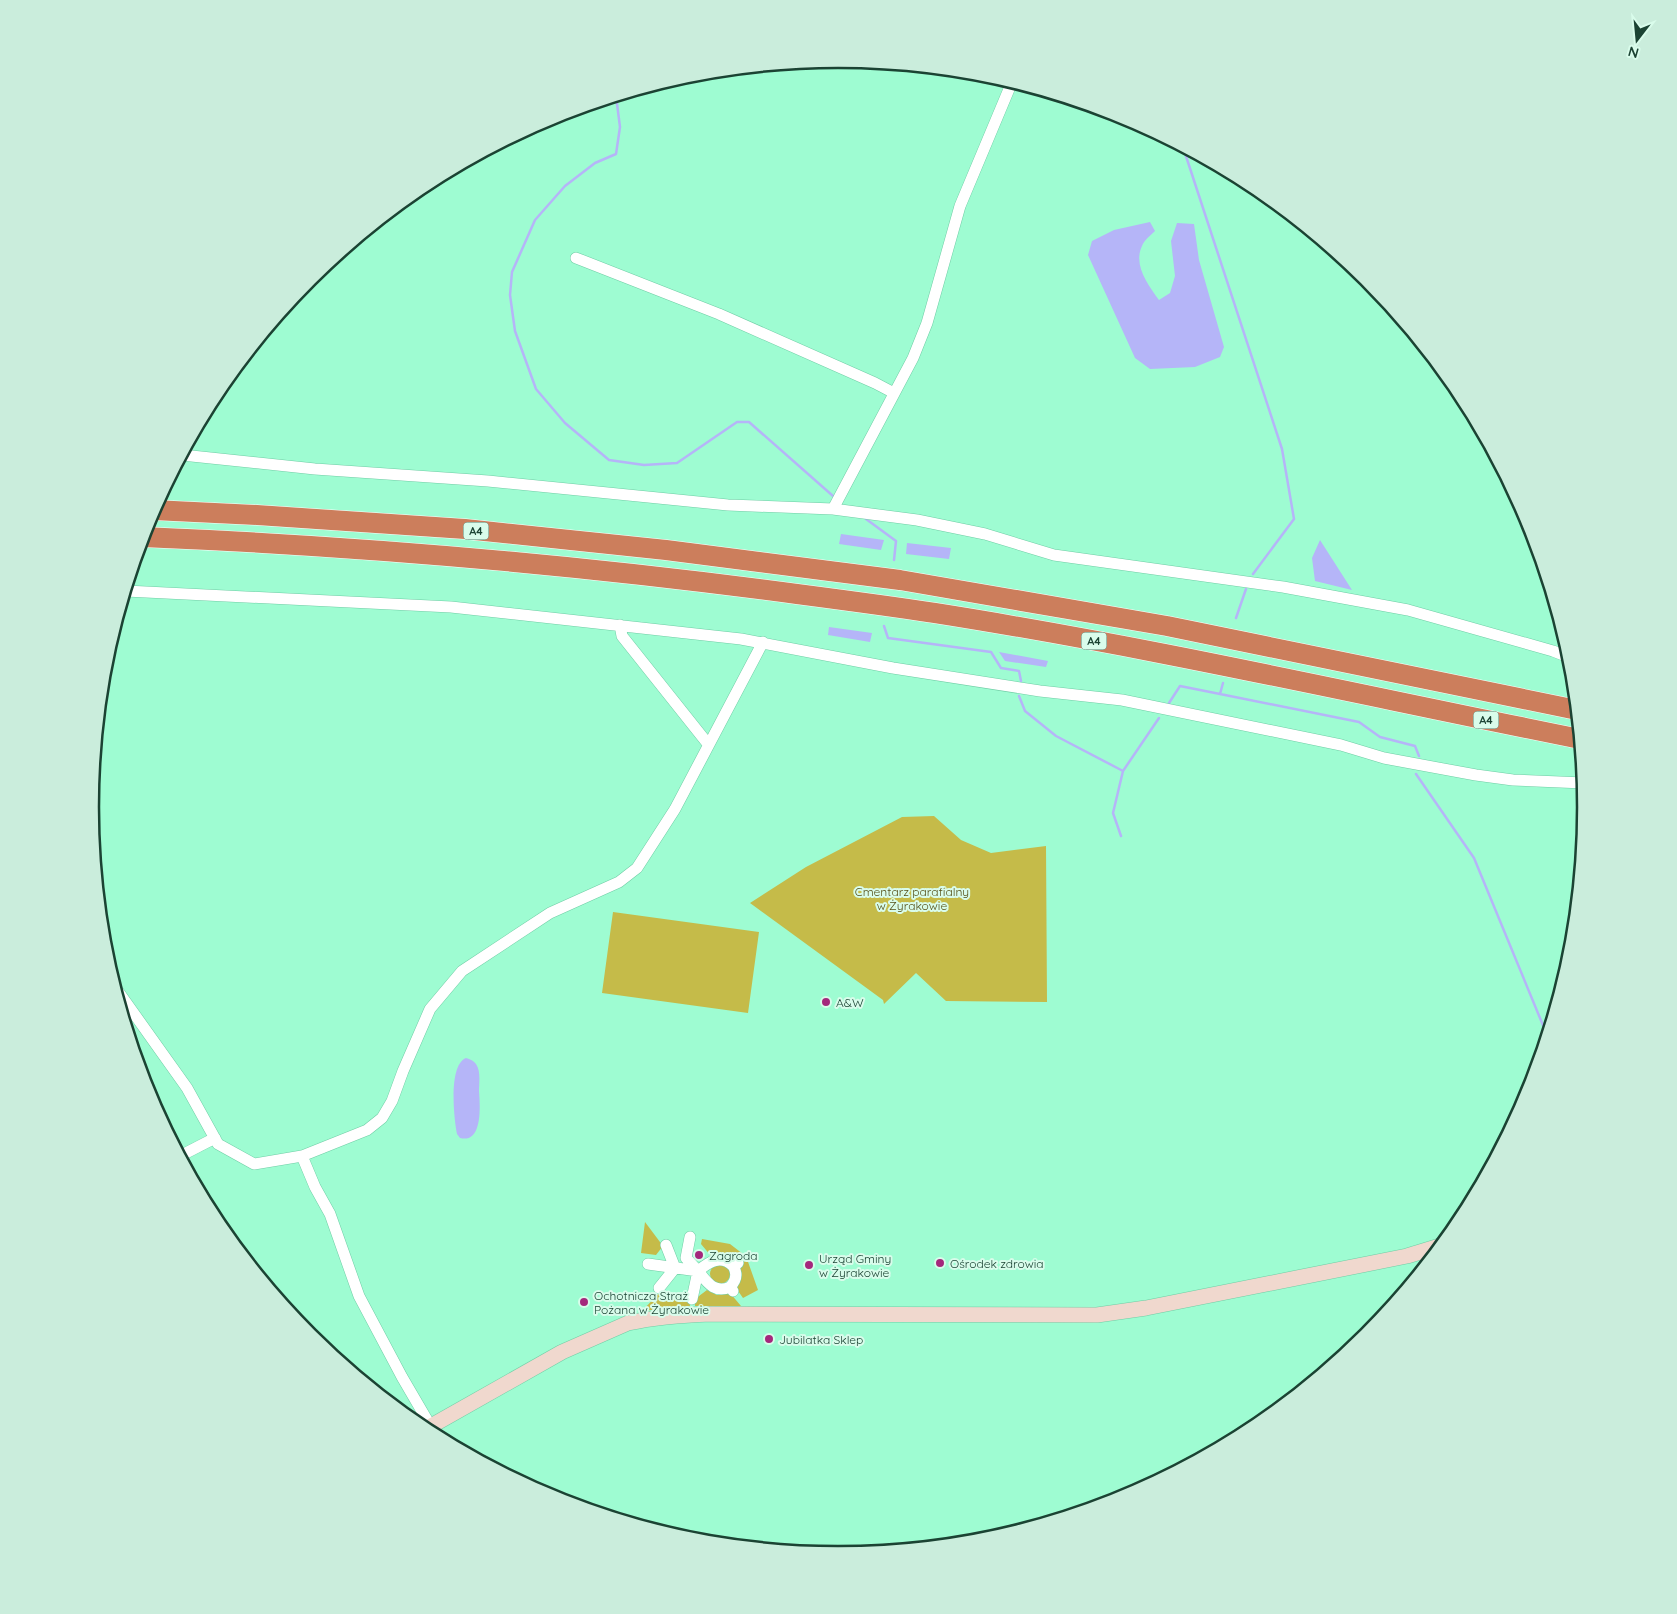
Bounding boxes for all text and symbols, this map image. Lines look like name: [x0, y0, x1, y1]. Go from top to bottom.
north arrow: [1612, 15, 1662, 65]
text: N: [1626, 42, 1641, 63]
road number: A4: [464, 522, 488, 540]
road number: A4: [1082, 632, 1106, 649]
road number: A4: [1474, 712, 1498, 728]
park label: Cmentarz parafialny w Żyrakowie: [855, 884, 969, 913]
place label: A&W: [836, 995, 864, 1010]
marker: A&W: [820, 996, 832, 1008]
place label: Zagroda: [709, 1248, 758, 1263]
marker: Zagroda: [693, 1249, 705, 1261]
place label: Urząd Gminy w Żyrakowie: [819, 1251, 891, 1280]
place label: Ośrodek zdrowia: [950, 1256, 1044, 1271]
marker: Ośrodek zdrowia: [934, 1257, 946, 1269]
marker: Urząd Gminy w Żyrakowie: [803, 1259, 815, 1271]
place label: Ochotnicza Straż Pożana w Żyrakowie: [594, 1288, 709, 1317]
marker: Ochotnicza Straż Pożana w Żyrakowie: [578, 1296, 590, 1308]
place label: Jubilatka Sklep: [779, 1332, 863, 1347]
marker: Jubilatka Sklep: [763, 1333, 775, 1345]

